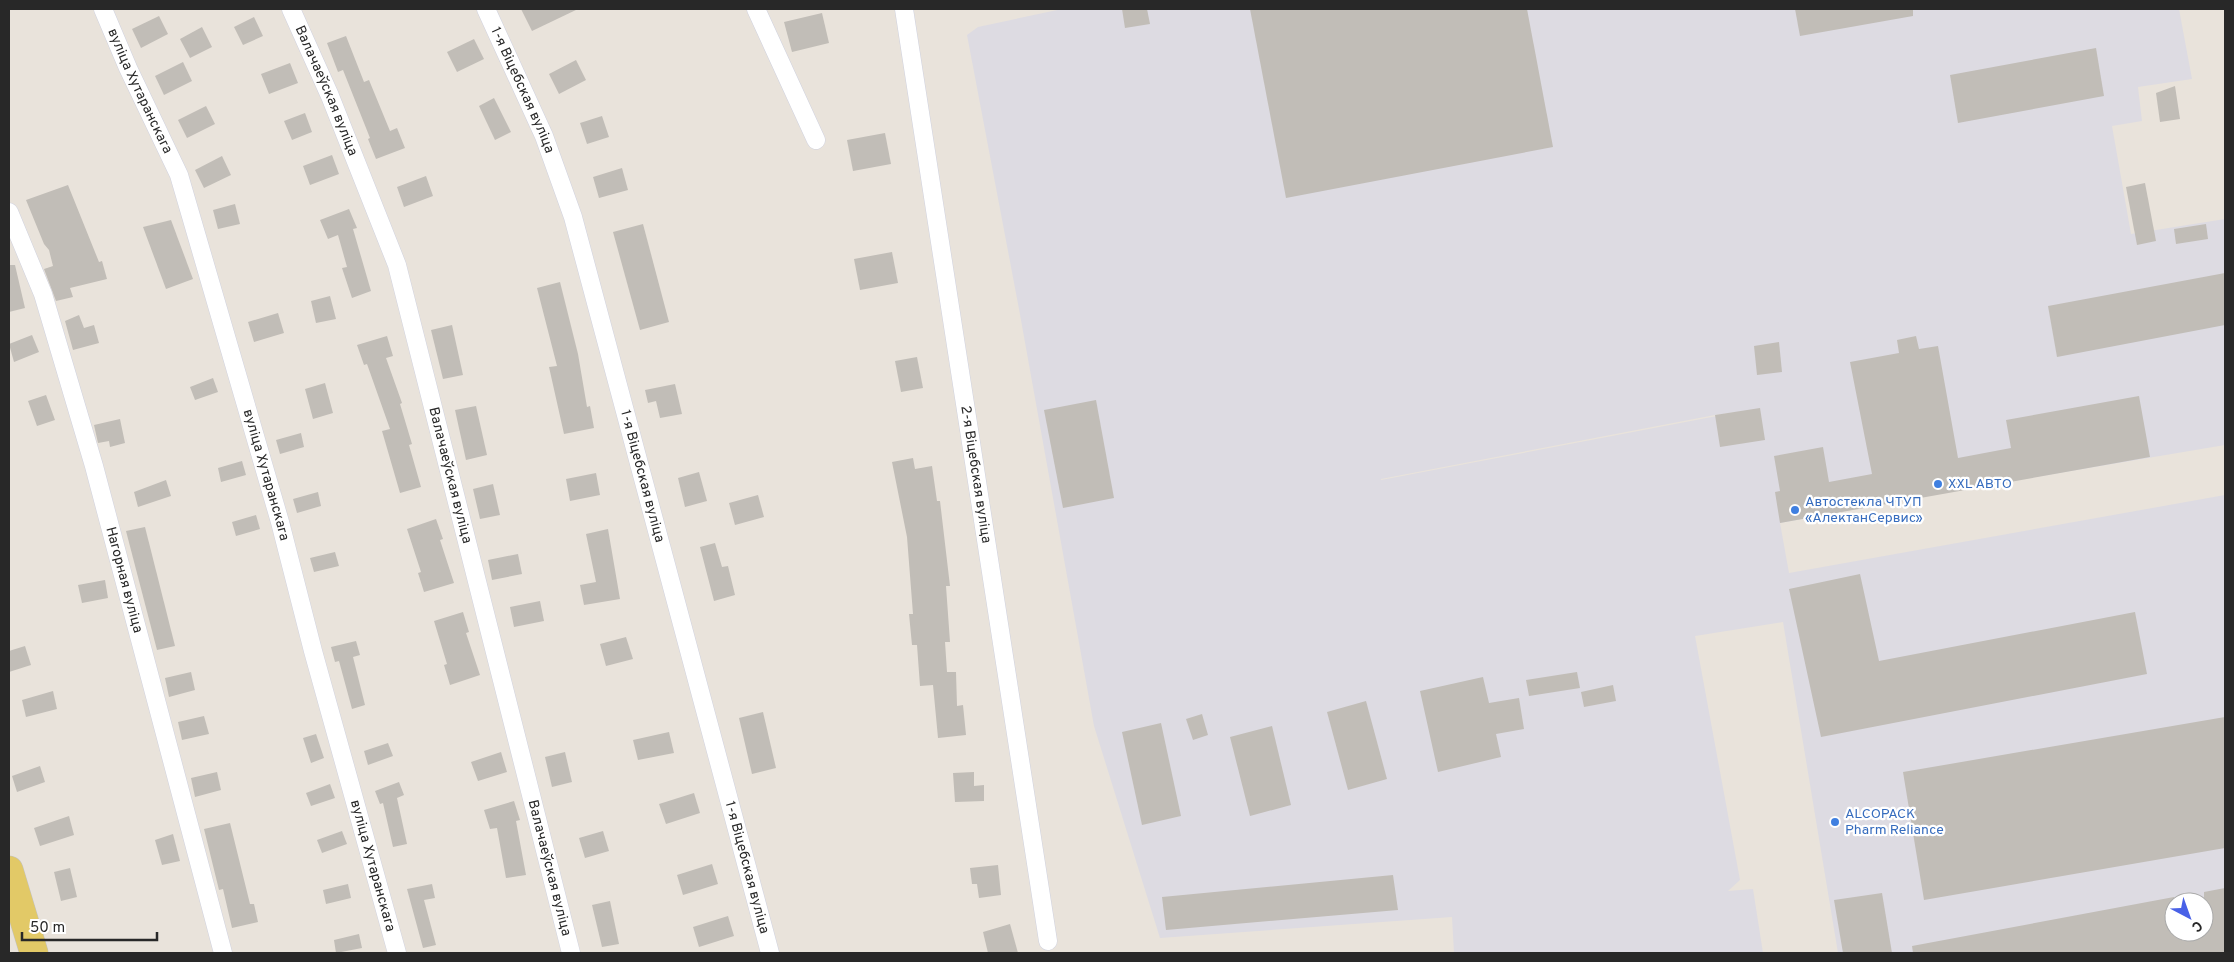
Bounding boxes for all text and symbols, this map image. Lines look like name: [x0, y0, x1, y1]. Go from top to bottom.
street label: Валачаеўская вуліца: [291, 23, 361, 158]
street label: 1-я Віцебская вуліца: [487, 24, 558, 155]
street label: вуліца Хутаранскага: [104, 26, 176, 156]
street label: 2-я Віцебская вуліца: [957, 404, 995, 545]
street label: Валачаеўская вуліца: [425, 405, 476, 545]
street label: вуліца Хутаранскага: [239, 407, 293, 543]
street label: 1-я Віцебская вуліца: [617, 408, 668, 544]
place label: XXL АВТО: [1948, 476, 2012, 493]
marker: XXL АВТО: [1932, 478, 1944, 490]
place label: Автостекла ЧТУП «АлектанСервис»: [1805, 494, 1923, 527]
marker: Автостекла ЧТУП «АлектанСервис»: [1789, 504, 1801, 516]
street label: Нагорная вуліца: [102, 525, 146, 635]
street label: вуліца Хутаранскага: [346, 798, 399, 933]
street label: Валачаеўская вуліца: [524, 798, 575, 938]
street label: 1-я Віцебская вуліца: [721, 799, 773, 936]
place label: ALCOPACK Pharm Reliance: [1845, 806, 1944, 839]
marker: ALCOPACK Pharm Reliance: [1829, 816, 1841, 828]
north arrow: [2164, 892, 2214, 942]
scale bar: [22, 910, 158, 942]
text: С: [2188, 916, 2205, 935]
text: 50 m: [30, 919, 65, 938]

